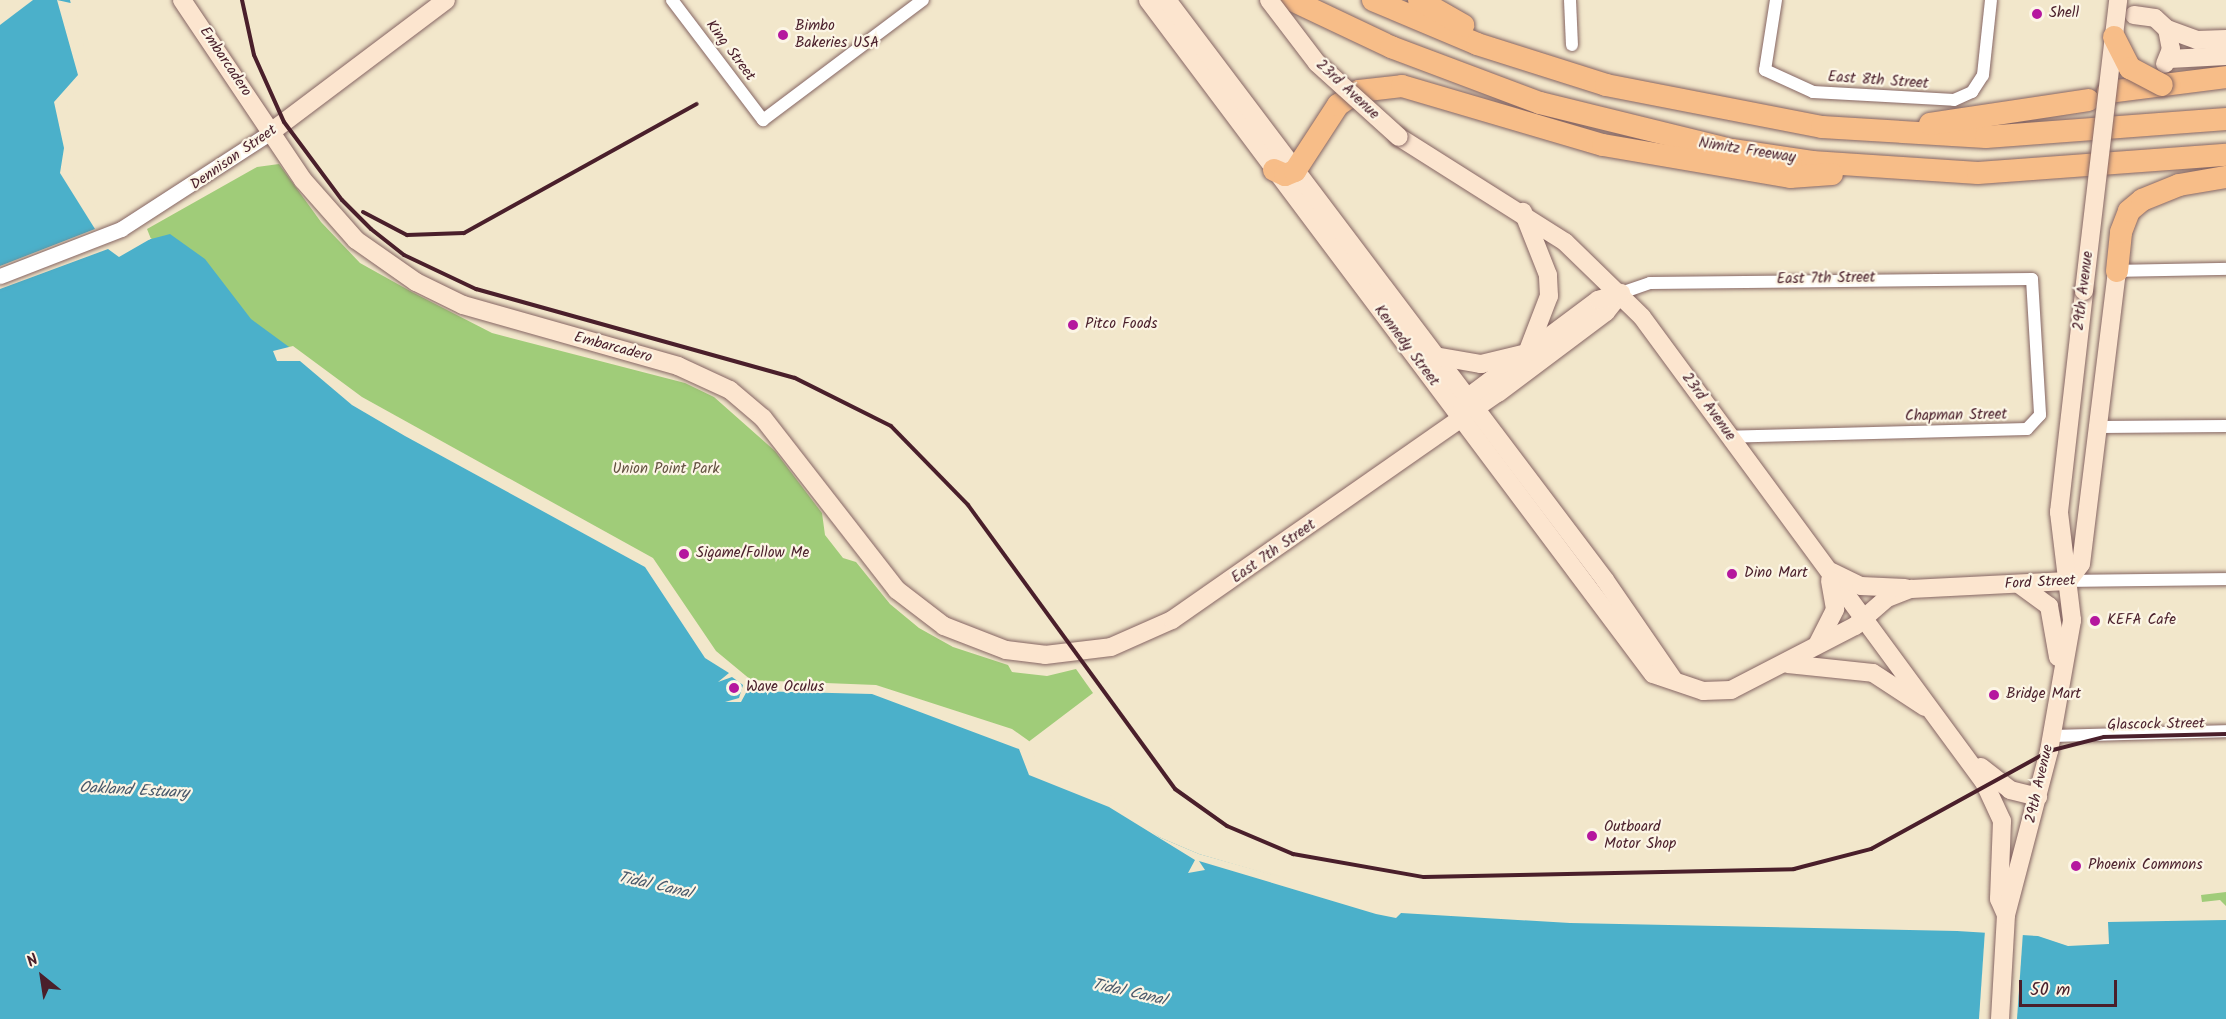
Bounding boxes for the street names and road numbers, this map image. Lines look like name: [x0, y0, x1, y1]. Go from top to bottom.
street label: King Street: [701, 17, 759, 85]
street label: Embarcadero: [195, 24, 255, 100]
street label: 23rd Avenue: [1312, 56, 1382, 124]
street label: East 8th Street: [1827, 69, 1929, 93]
street label: Dennison Street: [187, 122, 281, 194]
street label: Nimitz Freeway: [1697, 134, 1797, 168]
street label: 29th Avenue: [2070, 250, 2098, 332]
street label: East 7th Street: [1776, 269, 1876, 289]
street label: Kennedy Street: [1370, 302, 1442, 390]
street label: Embarcadero: [572, 329, 654, 367]
street label: 23rd Avenue: [1677, 369, 1739, 445]
street label: Chapman Street: [1905, 406, 2007, 426]
street label: East 7th Street: [1228, 516, 1320, 588]
street label: Ford Street: [2004, 572, 2076, 594]
street label: Glascock Street: [2107, 715, 2205, 735]
street label: 29th Avenue: [2022, 743, 2058, 825]

